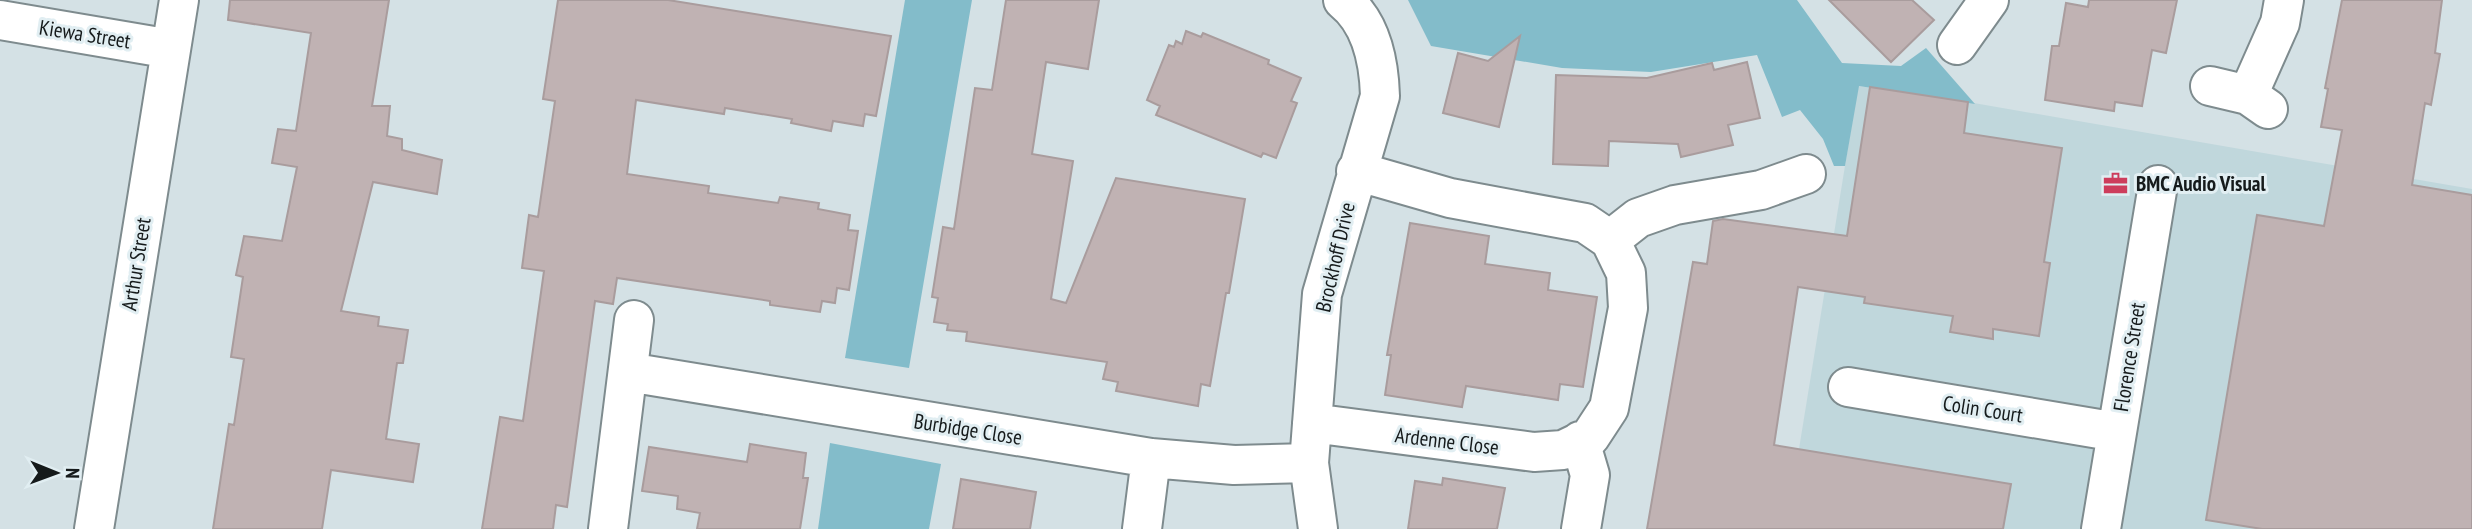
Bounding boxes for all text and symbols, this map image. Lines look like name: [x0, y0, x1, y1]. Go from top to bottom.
street label: Kiewa Street: [37, 13, 133, 55]
office icon: BMC Audio Visual: [2102, 169, 2130, 197]
place label: BMC Audio Visual: [2136, 170, 2266, 197]
street label: Brockhoff Drive: [1309, 199, 1361, 315]
street label: Arthur Street: [115, 215, 157, 313]
street label: Florence Street: [2107, 300, 2151, 413]
street label: Colin Court: [1941, 389, 2025, 429]
street label: Burbidge Close: [912, 407, 1024, 451]
street label: Ardenne Close: [1394, 421, 1500, 461]
north arrow: [21, 438, 91, 508]
text: N: [61, 468, 85, 479]

